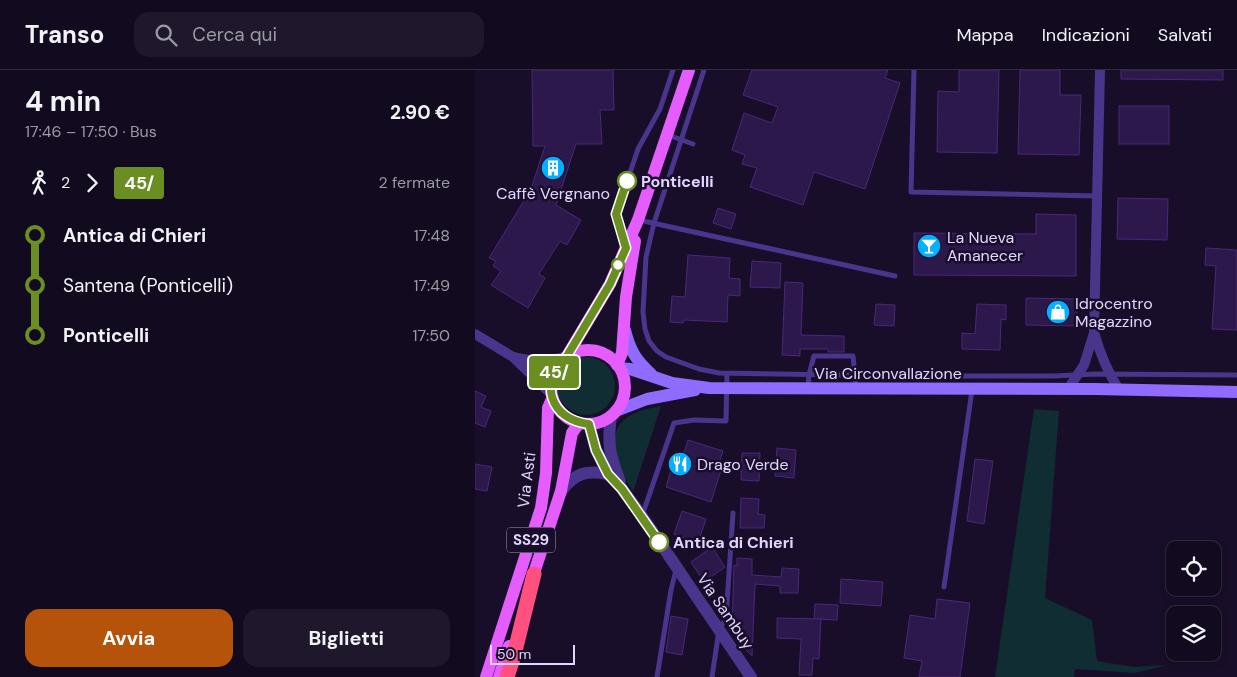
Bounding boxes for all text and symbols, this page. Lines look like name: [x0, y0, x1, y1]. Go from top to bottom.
search box: [134, 12, 484, 57]
text: Transo: [25, 19, 104, 50]
icon: search: [152, 21, 180, 49]
text: Cerca qui: [192, 22, 277, 47]
text: Mappa: [956, 23, 1014, 47]
text: Indicazioni: [1042, 23, 1130, 47]
text: Salvati: [1158, 23, 1212, 47]
text: 4 min: [25, 83, 101, 120]
text: 2.90 €: [390, 100, 450, 125]
text: 17:46 – 17:50 · Bus: [25, 121, 157, 142]
building icon: Caffè Vergnano: [540, 155, 566, 181]
icon: walk: [25, 169, 53, 197]
icon: forward: [78, 169, 106, 197]
text: 45/: [124, 171, 154, 195]
marker: Ponticelli: [617, 171, 637, 191]
place label: Ponticelli: [641, 171, 714, 192]
text: 2: [61, 172, 70, 193]
text: 2 fermate: [379, 172, 450, 193]
place label: Caffè Vergnano: [496, 183, 610, 204]
text: Antica di Chieri: [63, 223, 206, 248]
text: 17:48: [414, 225, 450, 246]
place label: La Nueva Amanecer: [947, 227, 1023, 266]
bar icon: La Nueva Amanecer: [916, 233, 942, 259]
unlabelled marker: [611, 258, 625, 272]
text: Santena (Ponticelli): [63, 273, 233, 298]
text: 17:49: [413, 275, 450, 296]
place label: Idrocentro Magazzino: [1075, 293, 1153, 332]
shop icon: Idrocentro Magazzino: [1045, 299, 1071, 325]
text: Ponticelli: [63, 323, 149, 348]
text: 17:50: [413, 325, 450, 346]
line badge: 45/: [525, 356, 583, 388]
text: 45/: [539, 360, 569, 384]
street label: Via Circonvallazione: [814, 363, 962, 384]
street label: Via Asti: [513, 451, 540, 509]
restaurant icon: Drago Verde: [667, 451, 693, 477]
place label: Drago Verde: [697, 454, 788, 475]
road number: SS29: [507, 528, 555, 552]
marker: Antica di Chieri: [649, 532, 669, 552]
place label: Antica di Chieri: [673, 532, 794, 553]
map controls: [1166, 541, 1221, 661]
button: locate: [1166, 541, 1221, 596]
street label: Via Sambuy: [692, 569, 759, 654]
button: layers: [1166, 606, 1221, 661]
button: Avvia: [25, 609, 233, 667]
button: Biglietti: [243, 609, 450, 667]
scale bar: [490, 642, 575, 665]
text: 50 m: [497, 645, 531, 663]

